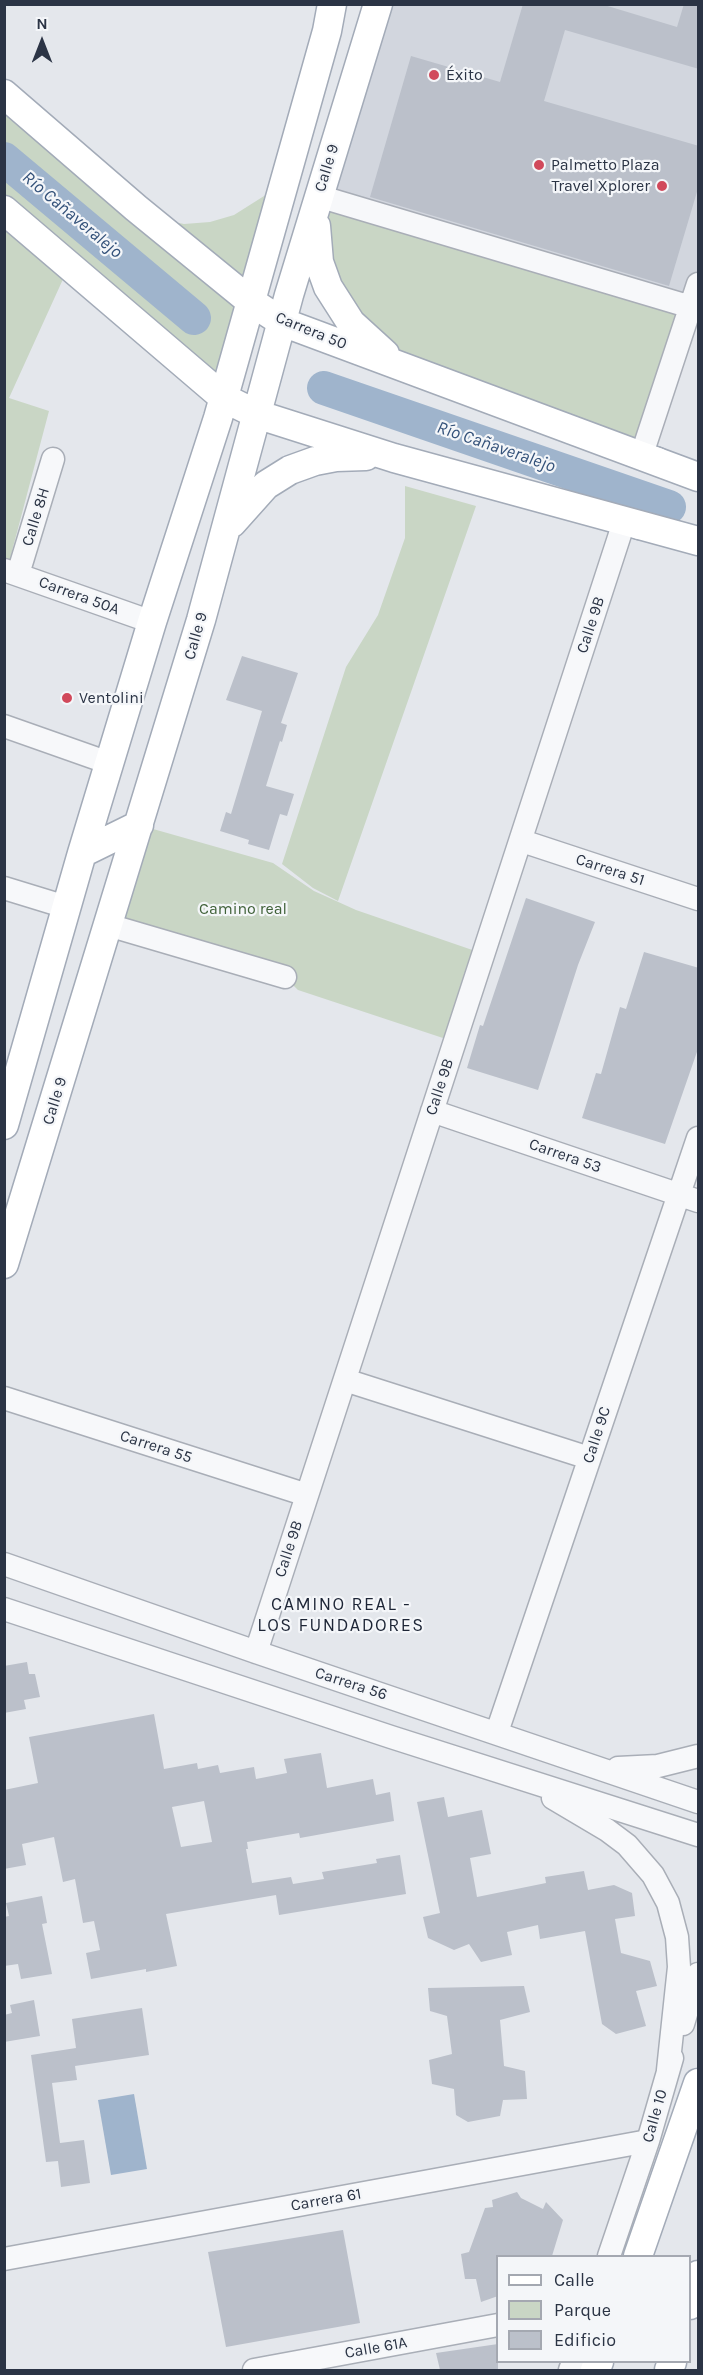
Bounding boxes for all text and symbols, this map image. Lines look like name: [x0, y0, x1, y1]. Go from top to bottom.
north arrow: [12, 12, 72, 72]
text: N: [36, 14, 48, 33]
place label: Éxito: [446, 65, 483, 85]
marker: Éxito: [427, 68, 441, 82]
street label: Calle 9: [311, 142, 343, 194]
place label: Palmetto Plaza: [551, 155, 659, 175]
marker: Palmetto Plaza: [532, 158, 546, 172]
water label: Río Cañaveralejo: [18, 167, 126, 263]
place label: Travel Xplorer: [551, 176, 650, 196]
marker: Travel Xplorer: [655, 179, 669, 193]
street label: Carrera 50: [272, 308, 350, 354]
water label: Río Cañaveralejo: [434, 417, 558, 477]
street label: Calle 8H: [18, 485, 54, 549]
street label: Carrera 50A: [36, 573, 122, 619]
street label: Calle 9B: [573, 594, 609, 656]
street label: Calle 9: [180, 610, 212, 662]
place label: Ventolini: [79, 688, 144, 708]
marker: Ventolini: [60, 691, 74, 705]
street label: Carrera 51: [573, 850, 647, 890]
park label: Camino real: [199, 899, 287, 919]
street label: Calle 9B: [422, 1056, 458, 1118]
street label: Calle 9: [39, 1075, 71, 1127]
street label: Carrera 53: [526, 1135, 604, 1177]
street label: Calle 9C: [579, 1404, 615, 1466]
street label: Carrera 55: [117, 1426, 195, 1468]
street label: Calle 9B: [271, 1518, 307, 1580]
district label: CAMINO REAL - LOS FUNDADORES: [257, 1594, 425, 1636]
street label: Carrera 56: [312, 1663, 390, 1705]
street label: Calle 10: [638, 2087, 672, 2145]
street label: Carrera 61: [289, 2184, 363, 2216]
legend: [496, 2255, 691, 2363]
text: Calle: [554, 2269, 594, 2291]
text: Parque: [554, 2299, 611, 2321]
text: Edificio: [554, 2329, 616, 2351]
street label: Calle 61A: [343, 2333, 409, 2363]

